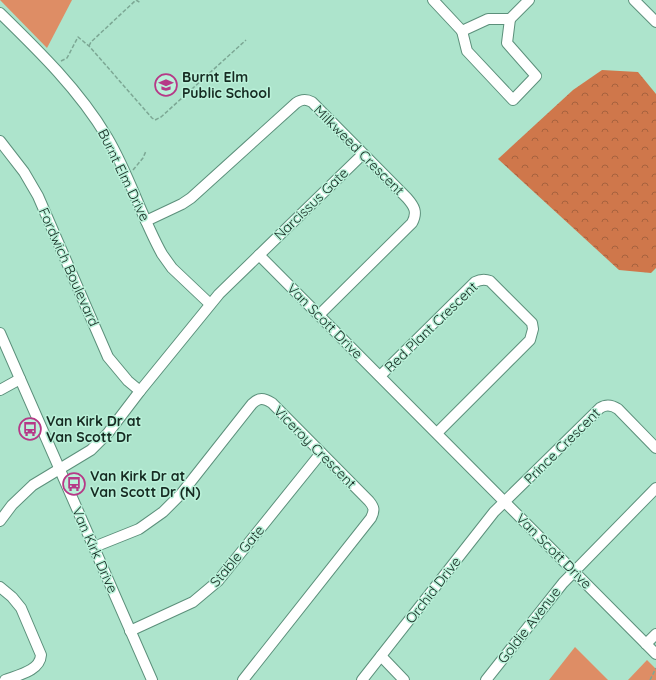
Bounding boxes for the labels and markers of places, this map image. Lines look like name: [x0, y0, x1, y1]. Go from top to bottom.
place label: Burnt Elm Public School: [182, 68, 271, 102]
school or university icon: Burnt Elm Public School: [153, 72, 179, 98]
place label: Van Kirk Dr at Van Scott Dr: [46, 412, 142, 446]
bus stop icon: Van Kirk Dr at Van Scott Dr: [17, 416, 43, 442]
place label: Van Kirk Dr at Van Scott Dr (N): [90, 467, 200, 501]
bus stop icon: Van Kirk Dr at Van Scott Dr (N): [61, 471, 87, 497]

